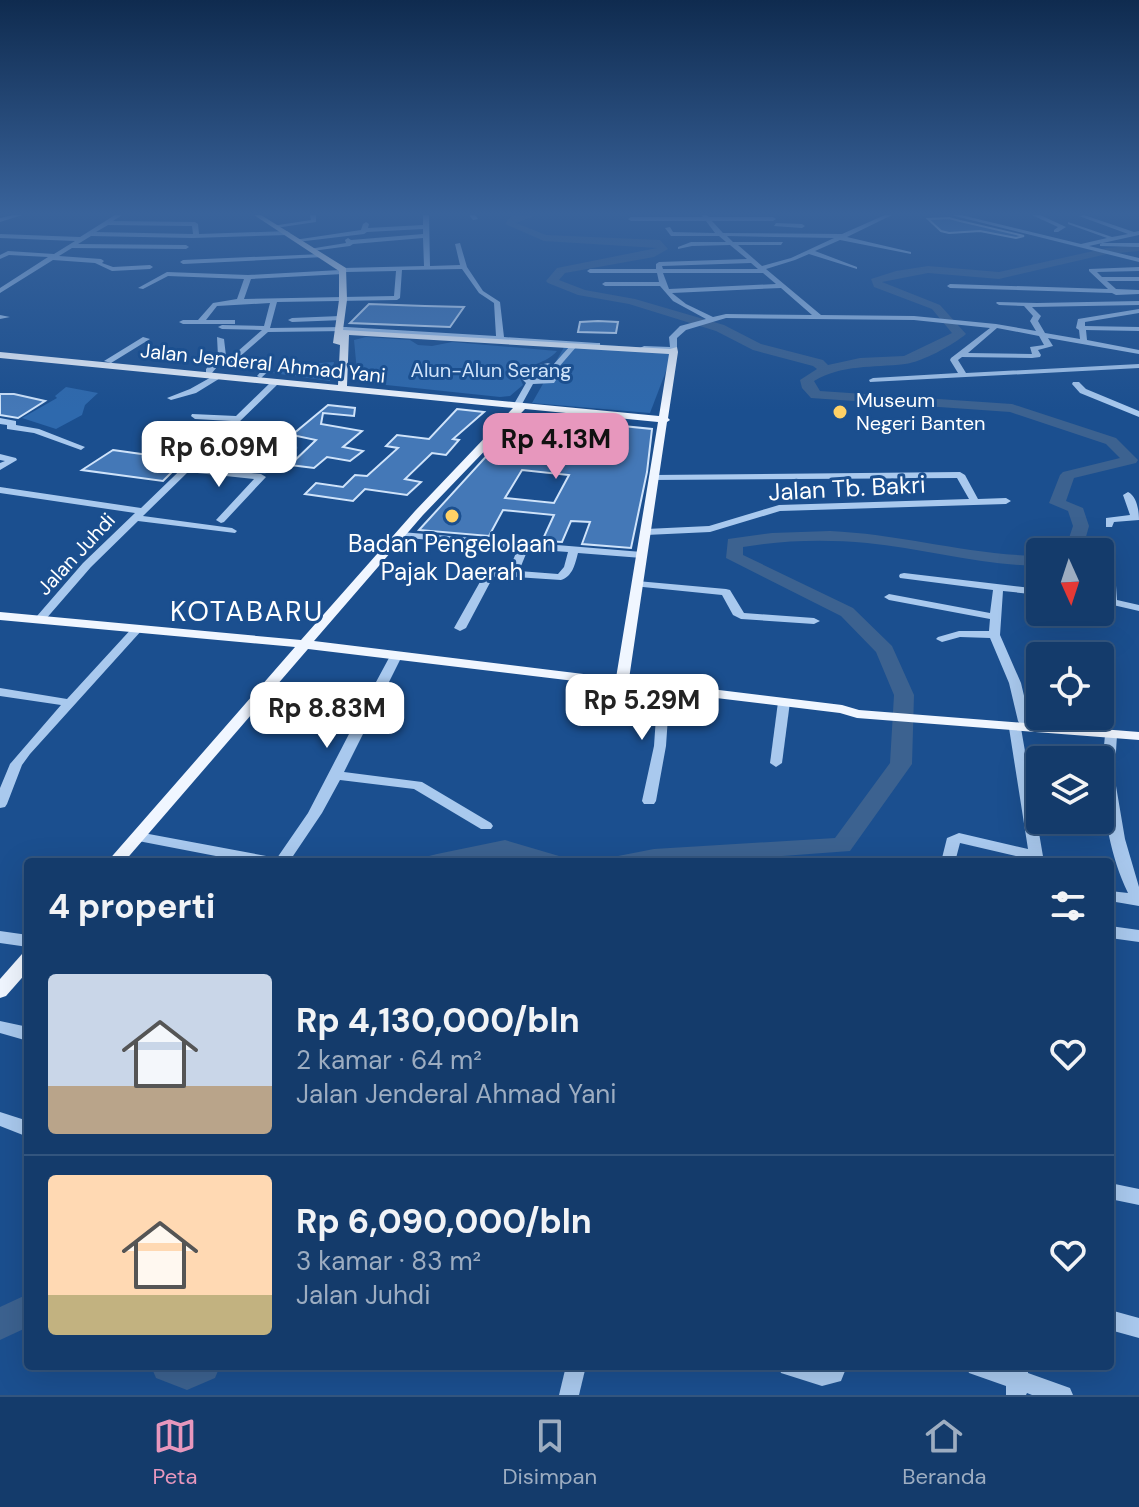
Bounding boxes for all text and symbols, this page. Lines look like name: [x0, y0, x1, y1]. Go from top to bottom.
street label: Jalan Jenderal Ahmad Yani: [139, 337, 387, 389]
park label: Alun-Alun Serang: [411, 357, 571, 383]
place label: Museum Negeri Banten: [856, 387, 986, 436]
marker: Museum Negeri Banten: [831, 403, 849, 421]
pin: Rp 4.13M: [473, 413, 639, 481]
pin: Rp 6.09M: [136, 421, 302, 489]
text: Rp 4.13M: [501, 422, 611, 456]
text: Rp 6.09M: [160, 430, 278, 464]
street label: Jalan Tb. Bakri: [768, 468, 926, 508]
street label: Jalan Juhdi: [31, 507, 121, 601]
marker: Badan Pengelolaan Pajak Daerah: [443, 507, 461, 525]
place label: Badan Pengelolaan Pajak Daerah: [348, 528, 556, 587]
north arrow: [1026, 538, 1114, 626]
map controls: [1026, 538, 1114, 834]
district label: KOTABARU: [170, 593, 324, 630]
button: locate: [1026, 642, 1114, 730]
pin: Rp 5.29M: [559, 674, 725, 742]
pin: Rp 8.83M: [244, 682, 410, 750]
text: Rp 5.29M: [584, 683, 700, 717]
text: Rp 8.83M: [268, 691, 386, 725]
button: layers: [1026, 746, 1114, 834]
text: 4 properti: [48, 884, 215, 929]
icon: filters: [1046, 884, 1090, 928]
text: Rp 4,130,000/bln: [296, 998, 580, 1043]
icon: home: [112, 1006, 208, 1102]
icon: heart: [1046, 1032, 1090, 1076]
text: 2 kamar · 64 m²: [296, 1043, 482, 1077]
text: Jalan Jenderal Ahmad Yani: [296, 1077, 616, 1111]
text: Rp 6,090,000/bln: [296, 1199, 592, 1244]
icon: home: [112, 1207, 208, 1303]
icon: heart: [1046, 1233, 1090, 1277]
text: 3 kamar · 83 m²: [296, 1244, 481, 1278]
text: Jalan Juhdi: [296, 1278, 430, 1312]
tab: Peta: [153, 1414, 197, 1491]
tab: Disimpan: [502, 1414, 597, 1491]
tab: Beranda: [902, 1414, 986, 1491]

